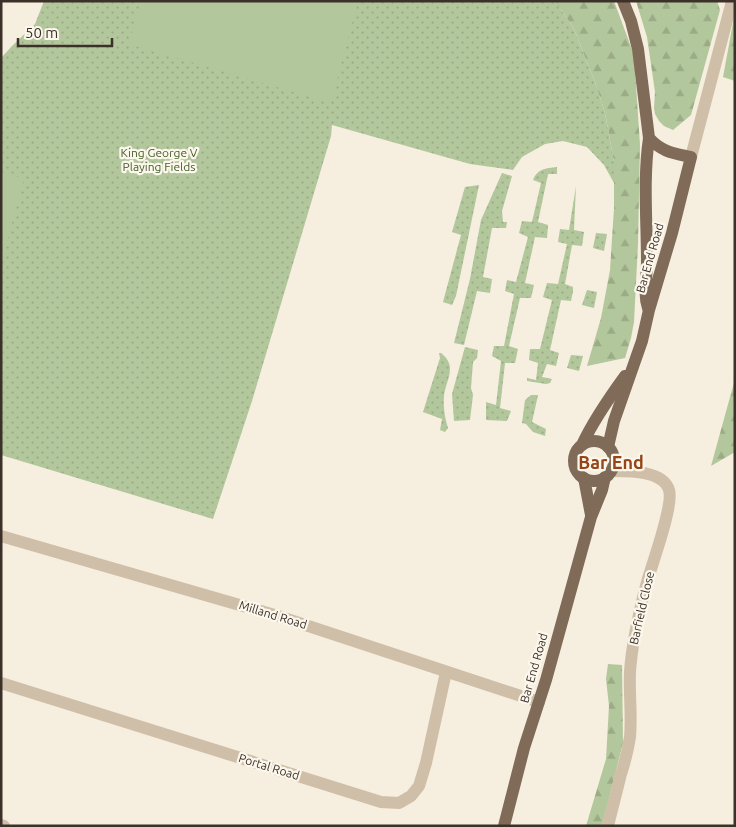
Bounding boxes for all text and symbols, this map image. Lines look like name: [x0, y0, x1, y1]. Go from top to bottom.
scale bar: [18, 15, 111, 47]
text: 50 m: [25, 24, 58, 41]
park label: King George V Playing Fields: [121, 146, 198, 173]
street label: Bar End Road: [633, 221, 666, 294]
district label: Bar End: [578, 452, 644, 472]
street label: Barfield Close: [627, 570, 656, 646]
street label: Milland Road: [238, 598, 309, 631]
street label: Bar End Road: [517, 631, 550, 704]
street label: Portal Road: [237, 751, 301, 782]

